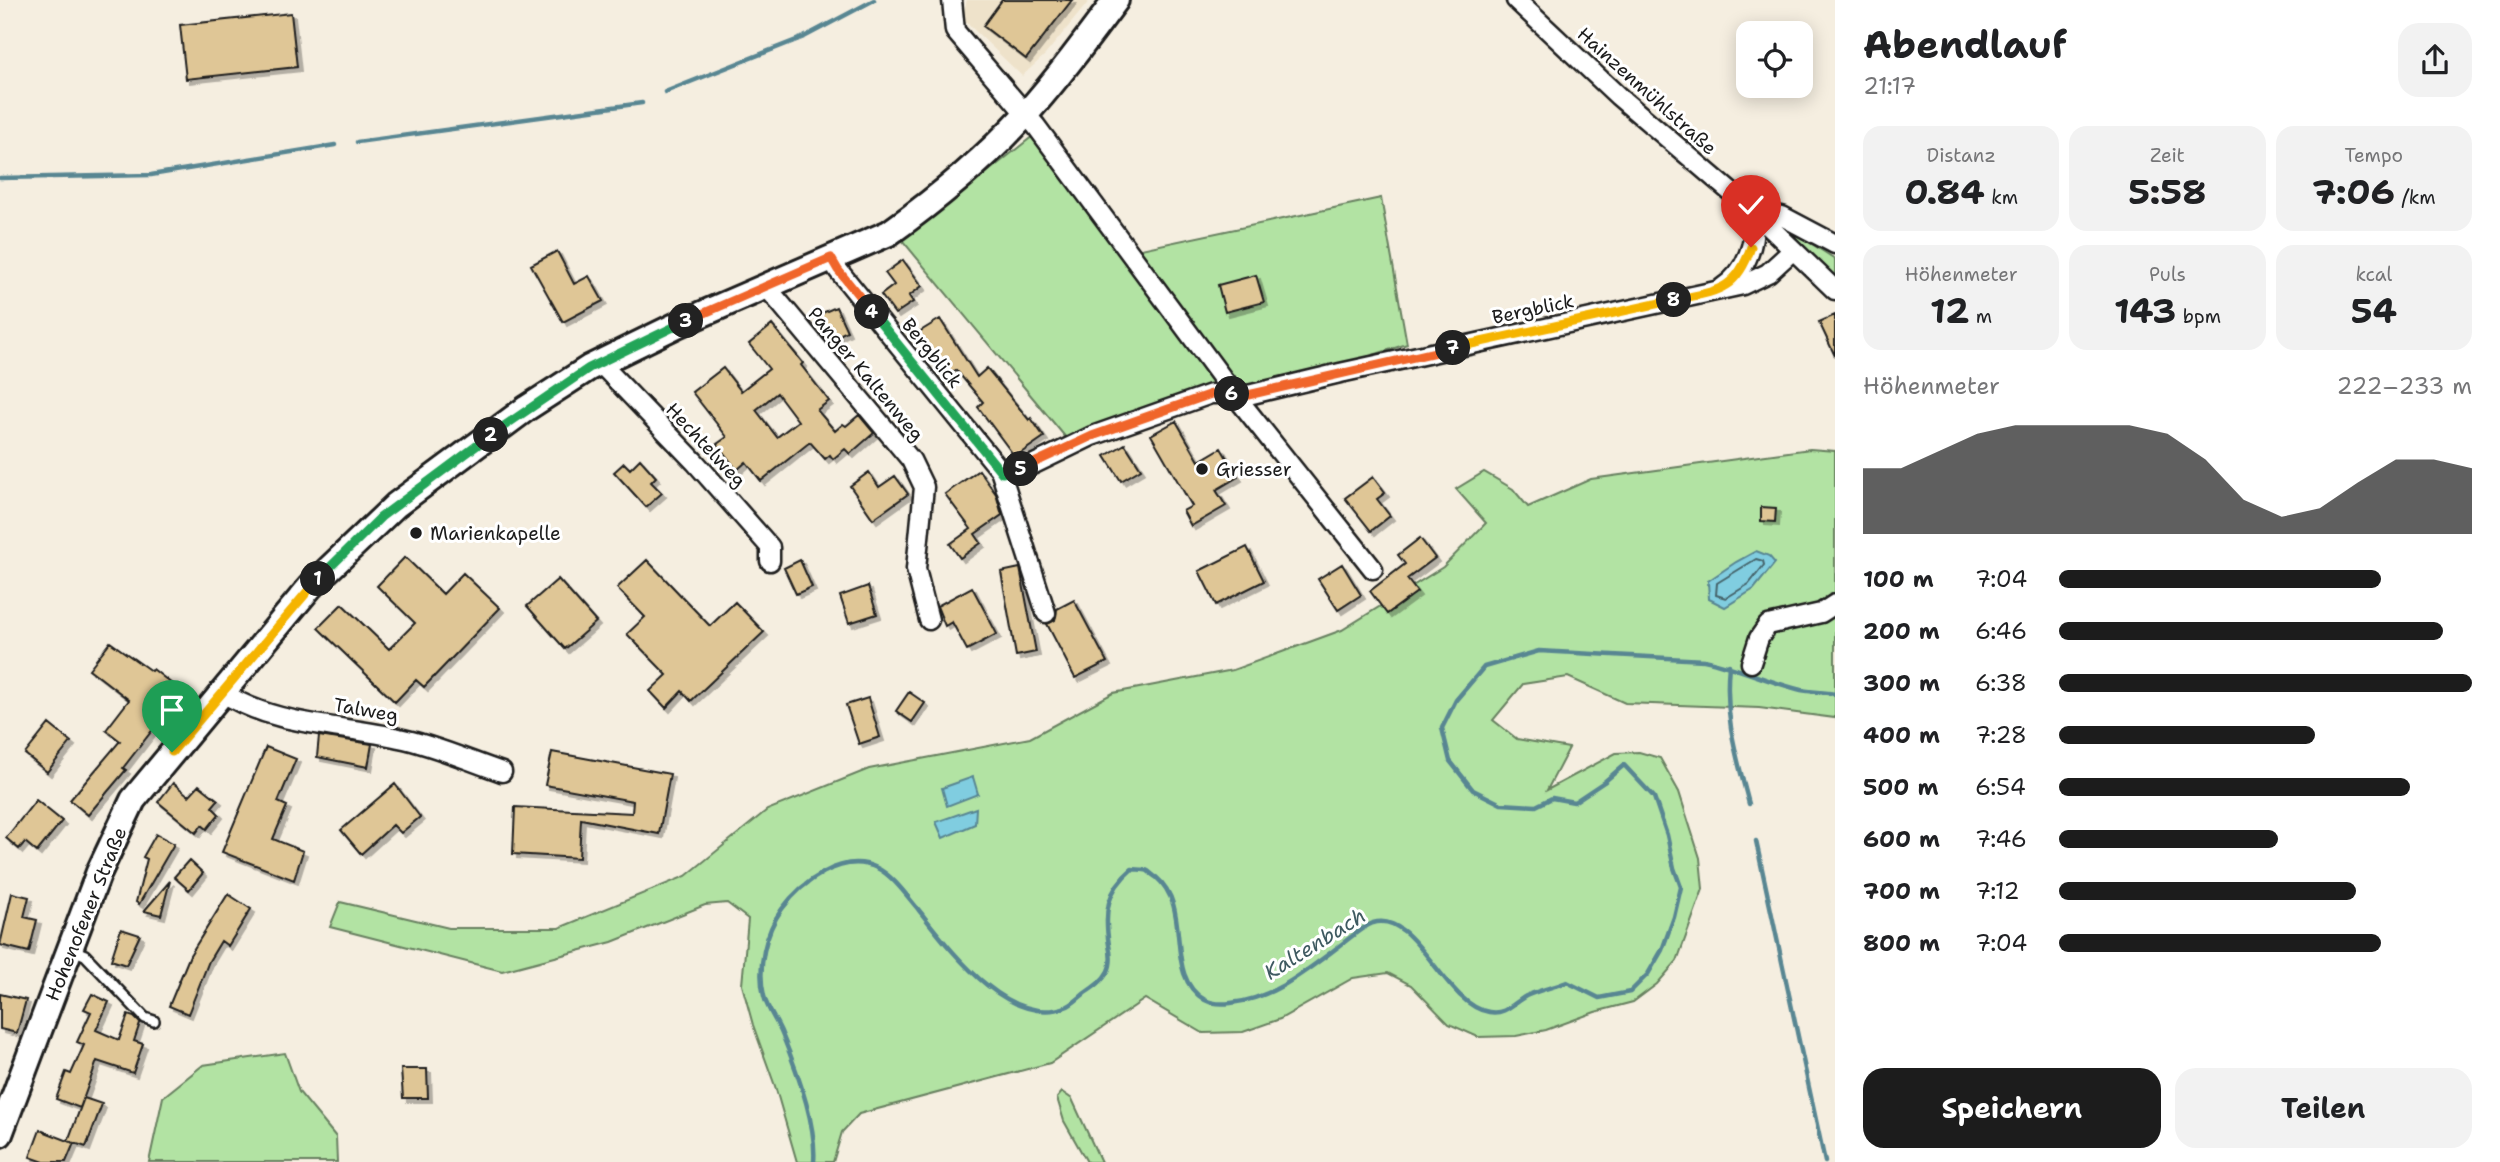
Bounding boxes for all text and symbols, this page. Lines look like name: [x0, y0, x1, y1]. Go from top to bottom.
text: Abendlauf: [1863, 19, 2067, 70]
map controls: [1736, 21, 1813, 98]
button: locate: [1736, 21, 1813, 98]
street label: Hainzenmühlstraße: [1572, 22, 1722, 160]
button: share: [2398, 23, 2472, 97]
text: 21:17: [1863, 71, 1916, 101]
text: Distanz: [1927, 143, 1996, 168]
text: Zeit: [2150, 143, 2185, 168]
text: Tempo: [2345, 143, 2403, 168]
text: 0.84: [1904, 168, 1985, 215]
text: 5:58: [2128, 168, 2207, 215]
text: 7:06: [2312, 168, 2395, 215]
pin: [1721, 175, 1781, 247]
text: km: [1985, 185, 2018, 210]
text: /km: [2395, 185, 2436, 210]
icon: check: [1732, 186, 1770, 224]
text: Höhenmeter: [1905, 262, 2018, 287]
text: Puls: [2149, 262, 2186, 287]
text: kcal: [2355, 262, 2392, 287]
pin: 8: [1656, 282, 1692, 318]
text: 8: [1667, 287, 1680, 312]
text: 12: [1930, 287, 1969, 334]
text: 143: [2114, 287, 2176, 334]
text: 54: [2351, 287, 2397, 334]
street label: Bergblick: [1490, 288, 1576, 330]
pin: 4: [854, 294, 890, 330]
text: 4: [865, 299, 878, 324]
street label: Panger Kaltenweg: [802, 302, 930, 446]
pin: 3: [668, 304, 704, 338]
text: m: [1969, 304, 1992, 329]
text: bpm: [2176, 304, 2221, 329]
text: 3: [679, 308, 692, 333]
street label: Bergblick: [896, 313, 968, 393]
pin: 7: [1436, 330, 1470, 366]
text: 7: [1446, 335, 1459, 360]
text: Höhenmeter: [1863, 371, 2000, 401]
text: 222–233 m: [2337, 371, 2472, 401]
pin: 6: [1214, 376, 1250, 412]
text: 6: [1225, 381, 1238, 406]
street label: Hechtelweg: [660, 397, 752, 493]
pin: 2: [474, 418, 508, 452]
text: 2: [484, 422, 497, 447]
pin: 5: [1004, 452, 1038, 486]
text: 5: [1015, 456, 1026, 481]
place label: Griesser: [1216, 457, 1292, 482]
marker: Griesser: [1194, 461, 1210, 477]
place label: Marienkapelle: [430, 521, 561, 546]
marker: Marienkapelle: [408, 525, 424, 541]
pin: 1: [300, 562, 336, 596]
text: 100 m: [1863, 564, 1934, 594]
text: 7:04: [1975, 564, 2027, 594]
text: 1: [313, 566, 322, 591]
text: 200 m: [1863, 616, 1940, 646]
text: 6:46: [1975, 616, 2027, 646]
text: 300 m: [1863, 668, 1940, 698]
text: 6:38: [1975, 668, 2027, 698]
pin: [142, 680, 202, 752]
icon: arrive: [153, 691, 191, 729]
street label: Talweg: [332, 692, 400, 728]
text: 400 m: [1863, 720, 1940, 750]
text: 7:28: [1975, 720, 2027, 750]
text: 500 m: [1863, 772, 1938, 802]
text: 6:54: [1975, 772, 2026, 802]
street label: Hohenofener Straße: [40, 823, 132, 1005]
text: 600 m: [1863, 824, 1940, 854]
text: 7:46: [1975, 824, 2027, 854]
text: 700 m: [1863, 876, 1940, 906]
text: 7:12: [1975, 876, 2019, 906]
water label: Kaltenbach: [1259, 902, 1371, 986]
text: 800 m: [1863, 928, 1940, 958]
text: 7:04: [1975, 928, 2027, 958]
button: Speichern: [1863, 1068, 2161, 1148]
button: Teilen: [2175, 1068, 2472, 1148]

